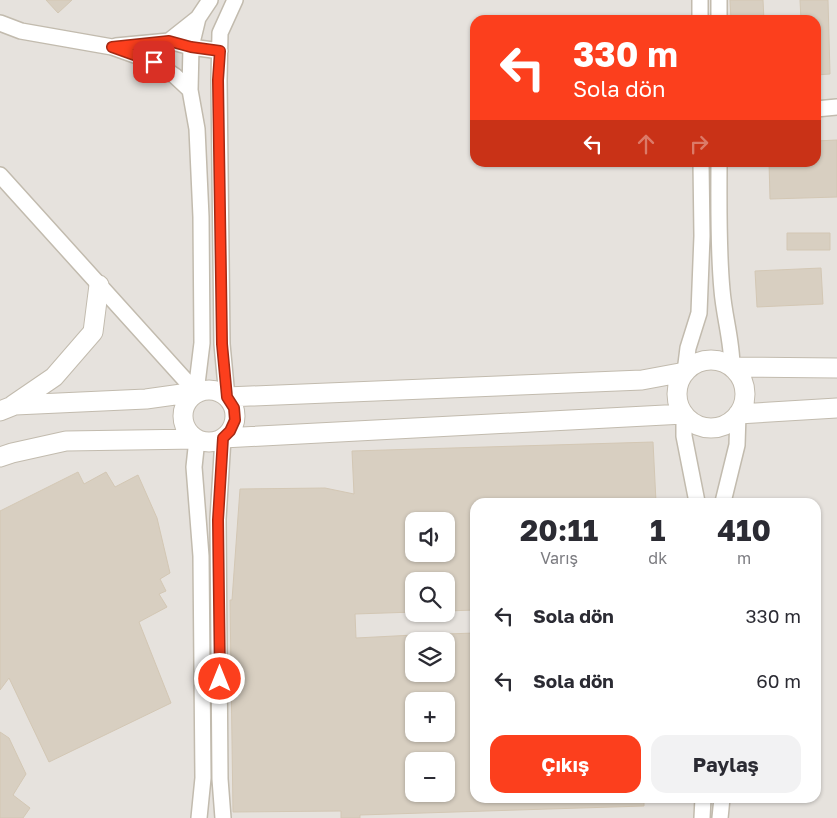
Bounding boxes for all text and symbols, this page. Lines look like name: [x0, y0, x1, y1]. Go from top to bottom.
text: 330 m: [573, 33, 678, 75]
icon: left: [490, 35, 555, 100]
pin: [133, 41, 175, 83]
icon: arrive: [140, 48, 168, 76]
text: Sola dön: [573, 75, 666, 102]
icon: left: [579, 130, 607, 158]
icon: ahead: [632, 130, 660, 158]
icon: right: [685, 130, 713, 158]
map controls: [405, 512, 455, 802]
button: sound: [405, 512, 455, 562]
text: 20:11: [520, 512, 598, 548]
text: 1: [650, 512, 666, 548]
text: 410: [717, 512, 771, 548]
text: Varış: [540, 548, 578, 568]
text: dk: [648, 548, 667, 568]
text: m: [737, 548, 751, 568]
button: search: [405, 572, 455, 622]
icon: left: [490, 602, 518, 630]
text: Sola dön: [533, 604, 614, 627]
text: 330 m: [745, 604, 801, 627]
button: layers: [405, 632, 455, 682]
position arrow: [193, 652, 245, 704]
icon: left: [490, 667, 518, 695]
text: Sola dön: [533, 669, 614, 692]
text: 60 m: [756, 669, 801, 692]
button: +: [405, 692, 455, 742]
button: Çıkış: [490, 735, 641, 793]
button: Paylaş: [651, 735, 801, 793]
button: −: [405, 752, 455, 802]

